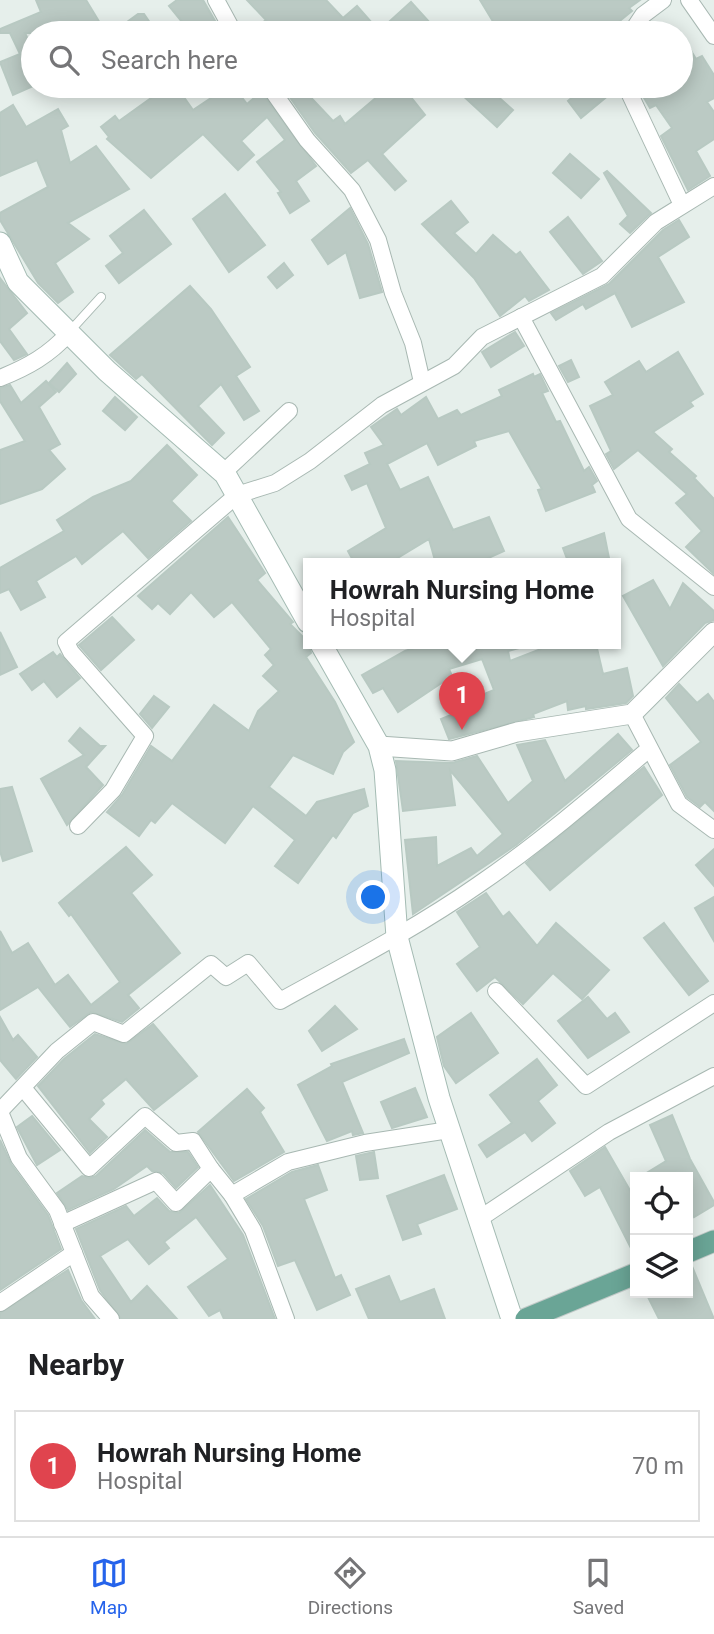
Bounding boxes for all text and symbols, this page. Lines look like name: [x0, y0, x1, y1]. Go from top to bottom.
search box: [21, 21, 693, 98]
icon: search: [45, 41, 83, 79]
text: Search here: [101, 45, 238, 75]
popup: [303, 558, 621, 649]
text: Howrah Nursing Home: [330, 575, 594, 605]
text: Hospital: [330, 605, 415, 632]
pin: 1: [439, 672, 485, 730]
your location: [356, 880, 390, 914]
map controls: [630, 1172, 693, 1298]
button: locate: [630, 1172, 693, 1235]
button: layers: [630, 1235, 693, 1298]
text: Nearby: [28, 1347, 124, 1382]
text: Howrah Nursing Home: [97, 1438, 361, 1468]
text: 1: [46, 1453, 60, 1480]
text: 70 m: [632, 1453, 684, 1480]
text: Hospital: [97, 1468, 183, 1495]
tab: Map: [90, 1554, 128, 1619]
tab: Directions: [308, 1554, 393, 1619]
tab: Saved: [573, 1554, 624, 1619]

